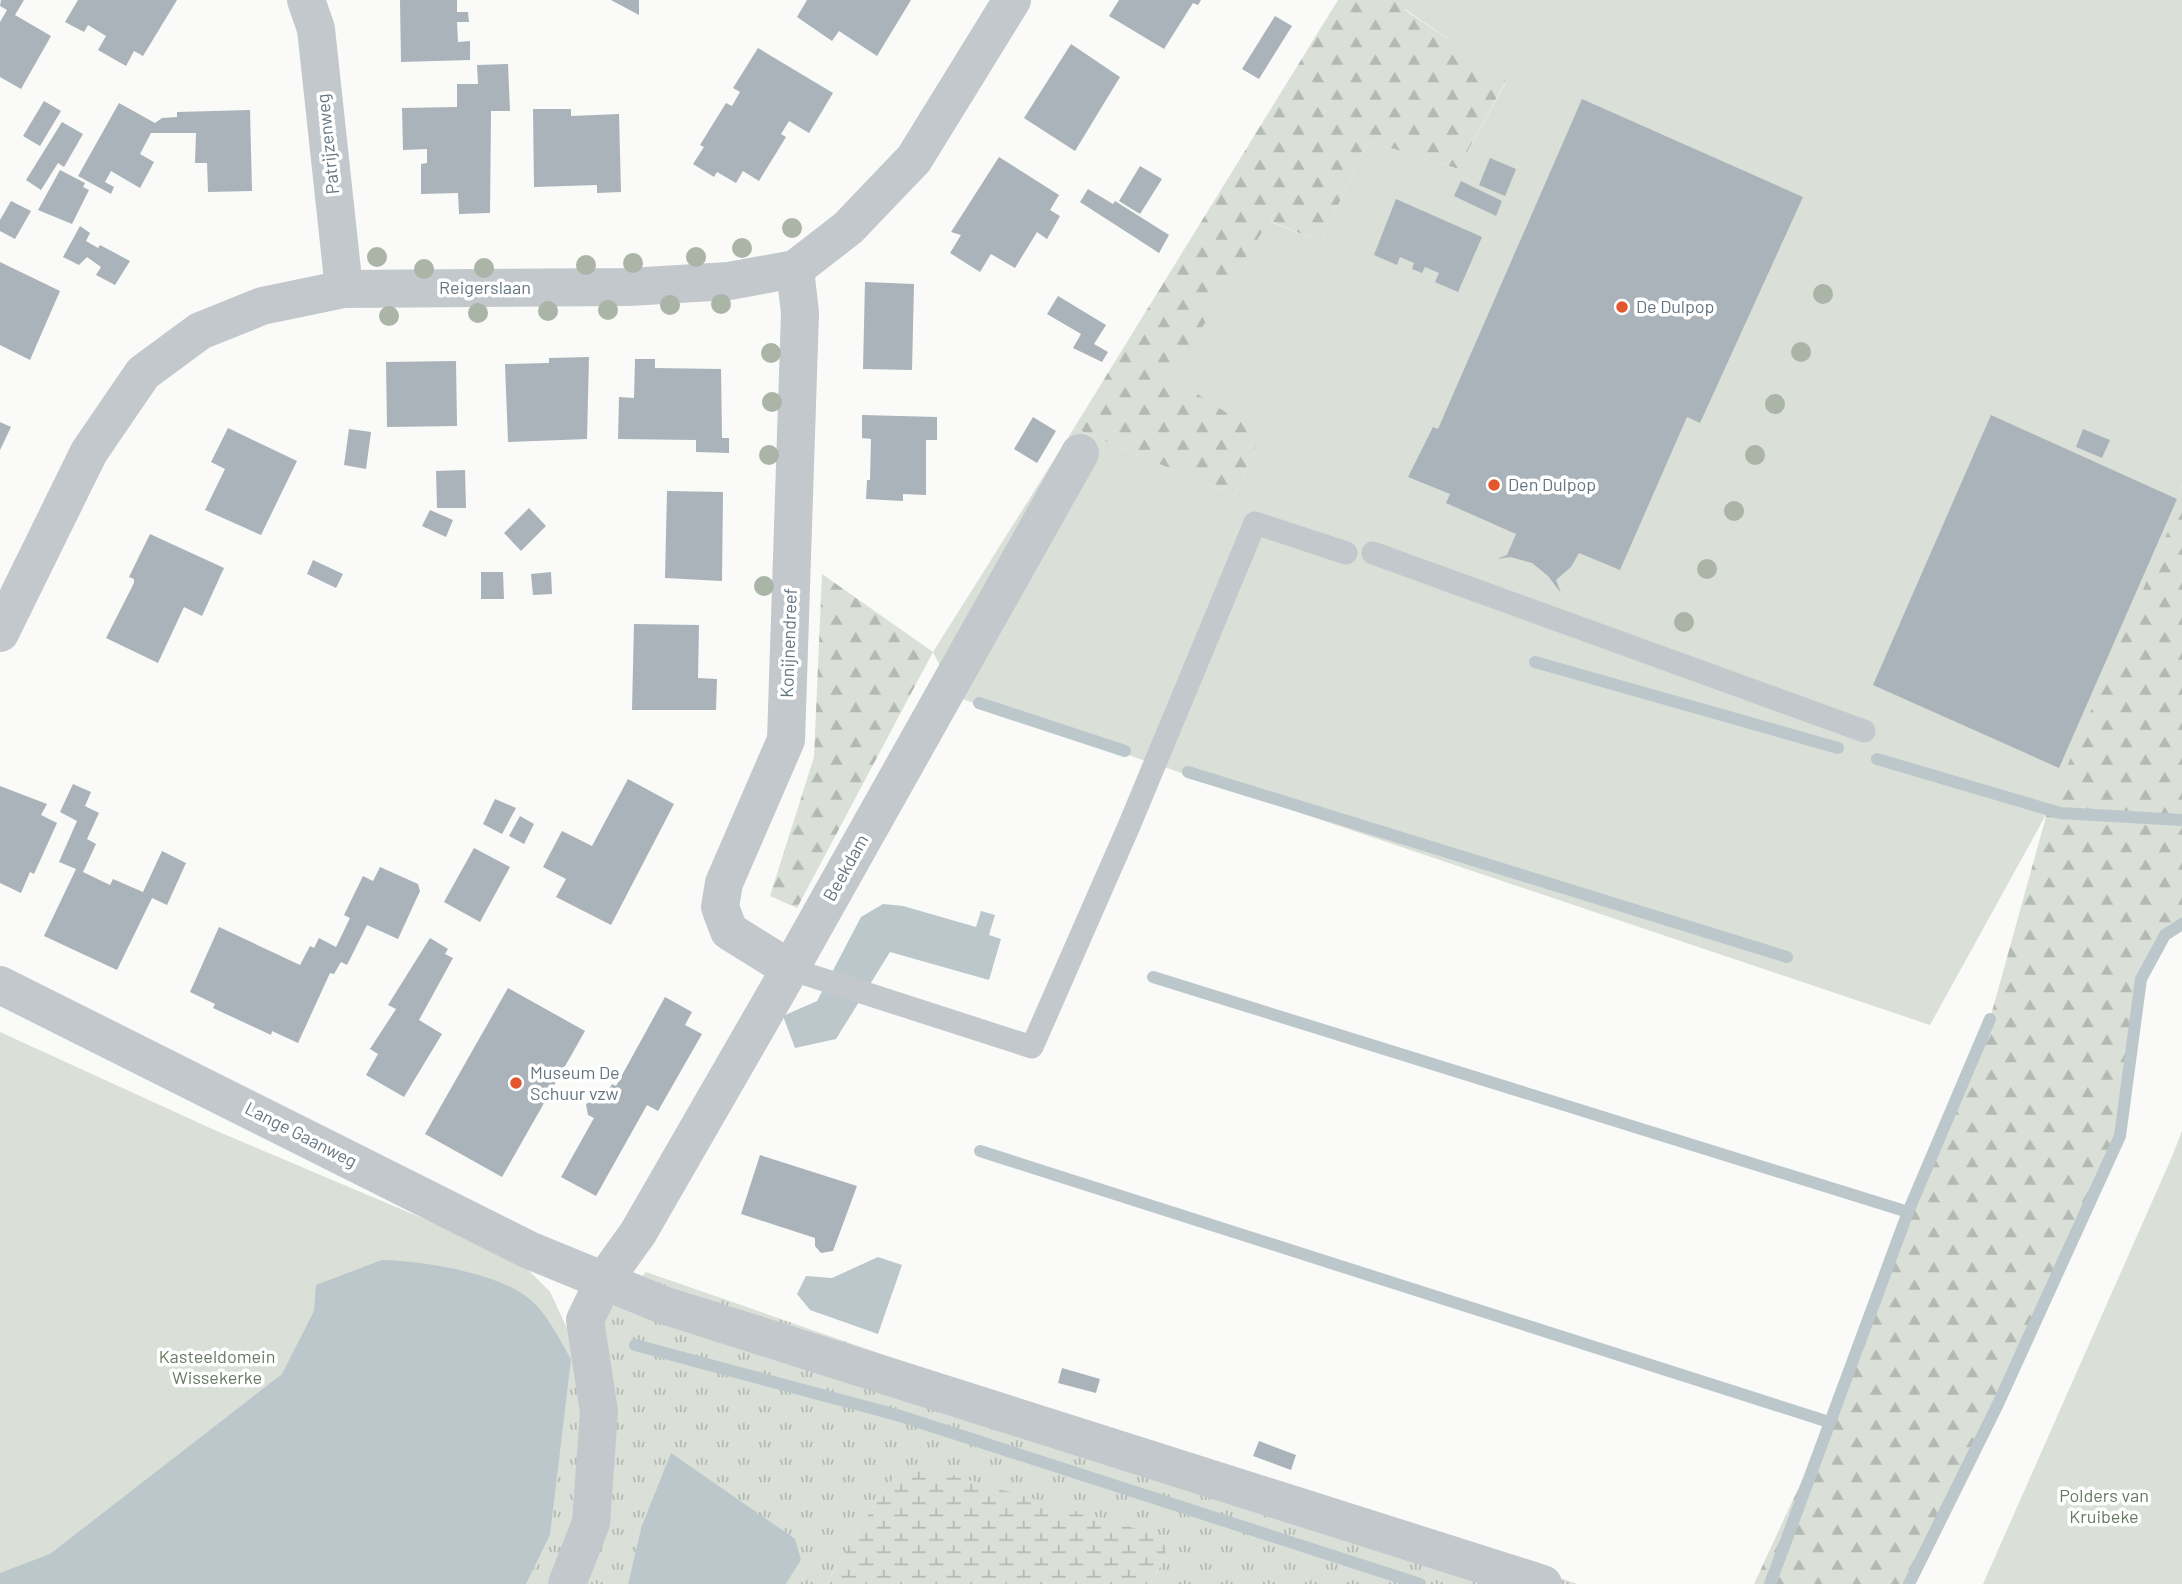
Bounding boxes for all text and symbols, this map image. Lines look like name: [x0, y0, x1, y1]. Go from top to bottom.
street label: Patrijzenweg: [311, 93, 343, 195]
street label: Reigerslaan: [439, 276, 531, 298]
place label: De Dulpop: [1636, 295, 1715, 317]
marker: De Dulpop: [1614, 299, 1630, 315]
place label: Den Dulpop: [1508, 473, 1596, 495]
marker: Den Dulpop: [1486, 477, 1502, 493]
street label: Konijnendreef: [775, 588, 801, 698]
street label: Beekdam: [818, 830, 872, 905]
place label: Museum De Schuur vzw: [530, 1061, 620, 1104]
marker: Museum De Schuur vzw: [508, 1075, 524, 1091]
street label: Lange Gaanweg: [242, 1096, 361, 1172]
park label: Kasteeldomein Wissekerke: [159, 1345, 275, 1388]
park label: Polders van Kruibeke: [2059, 1484, 2149, 1527]

